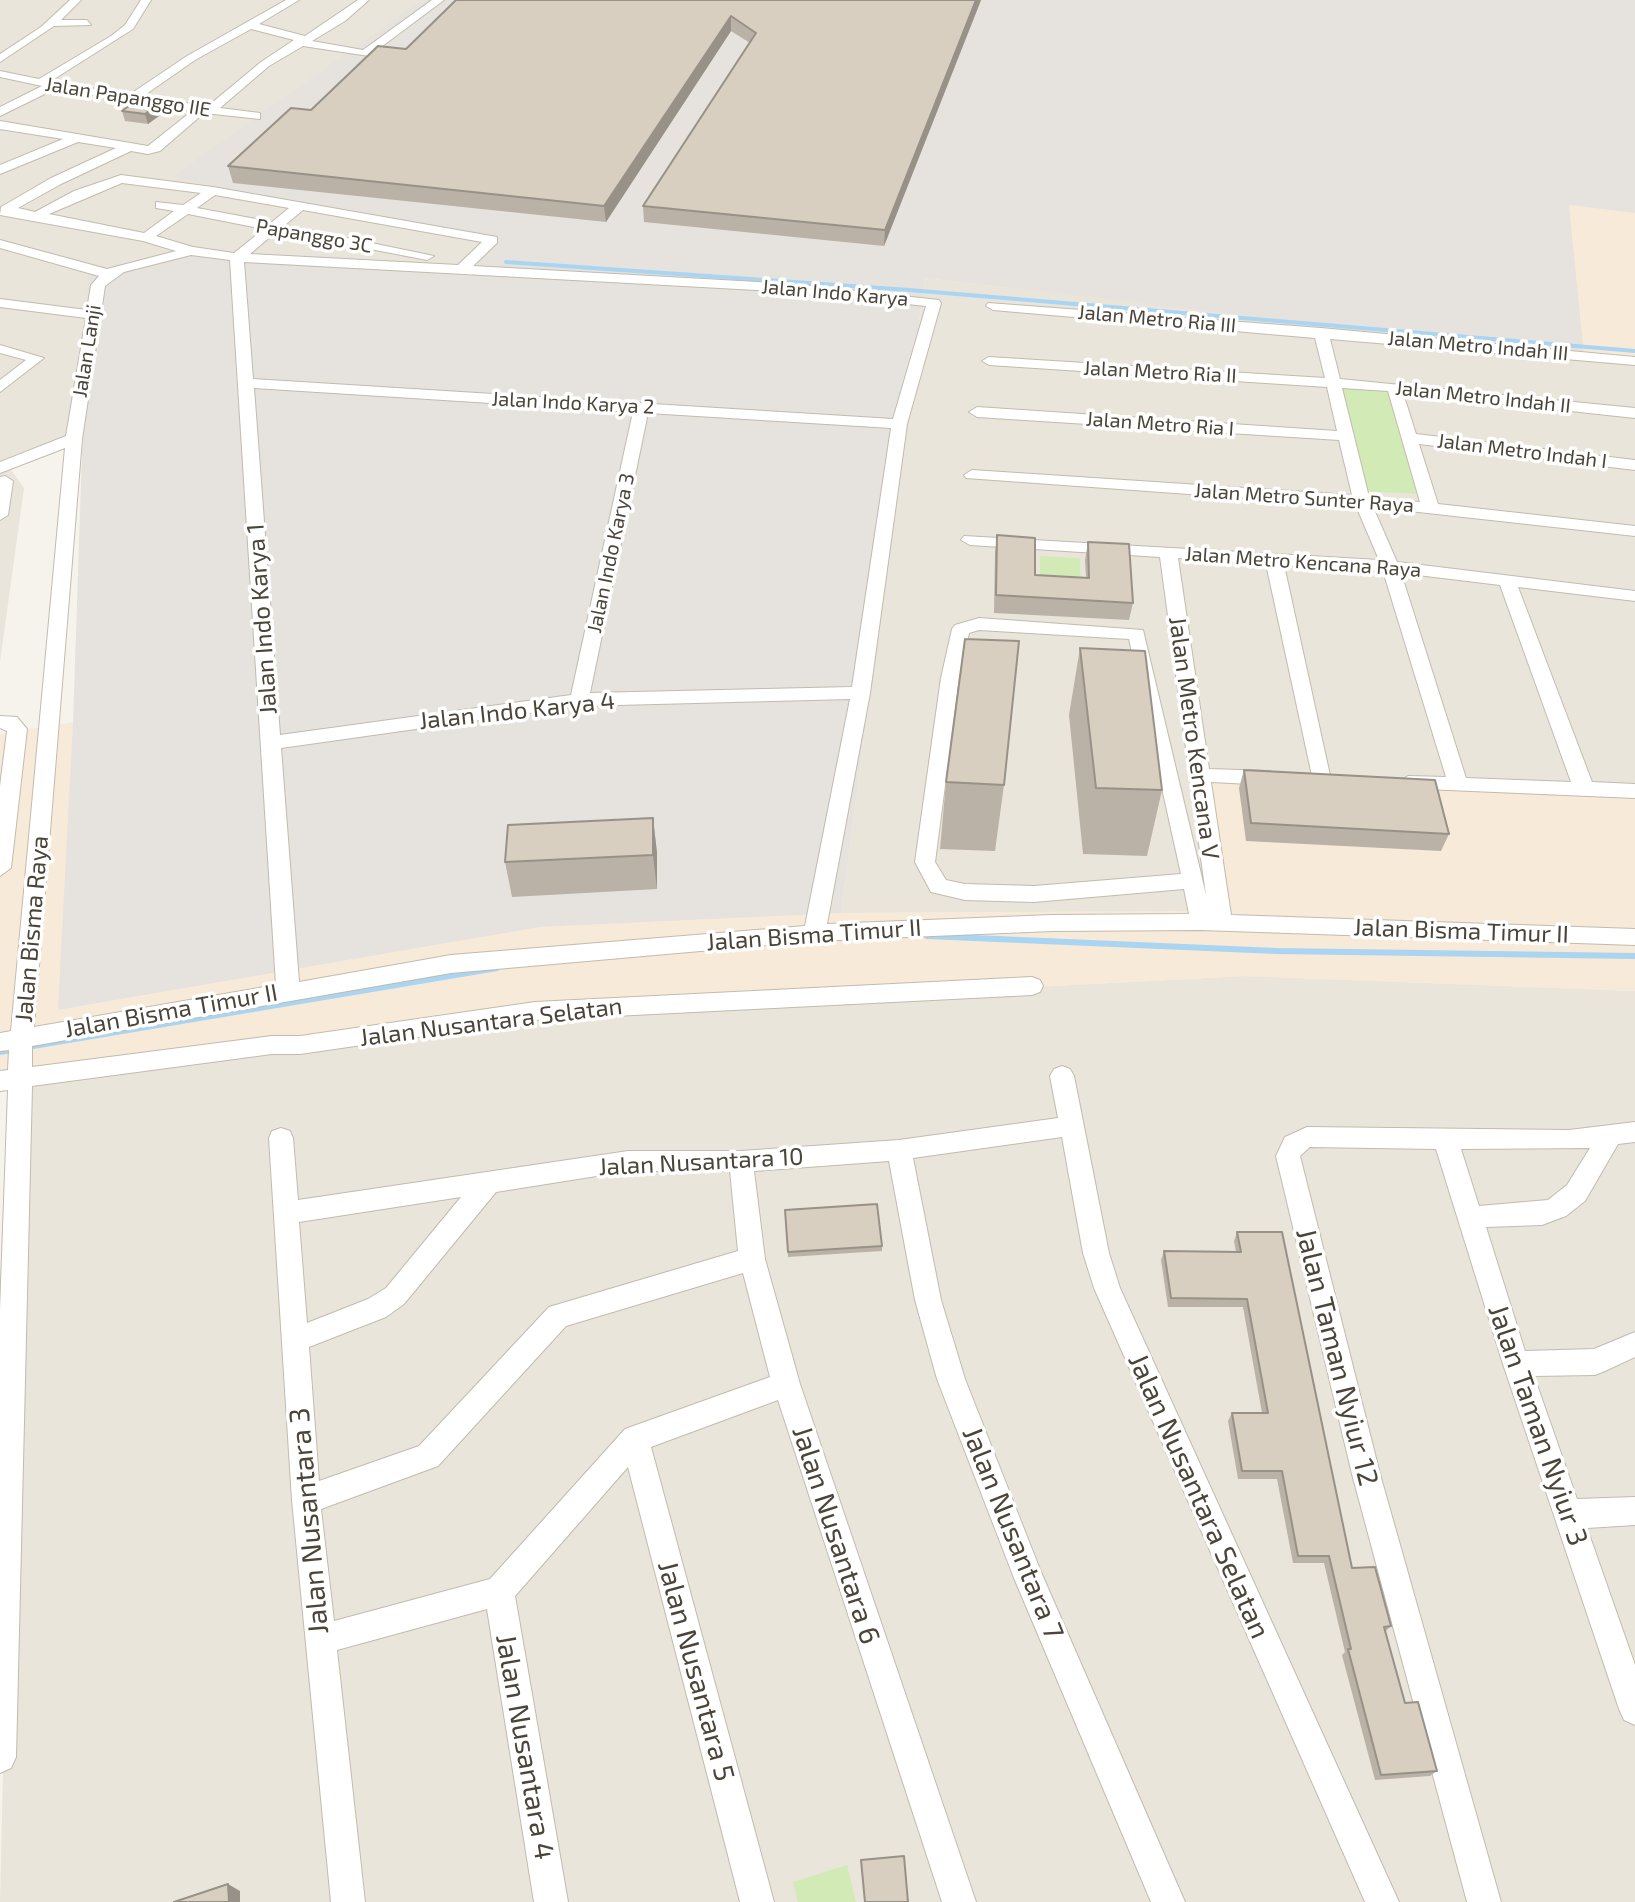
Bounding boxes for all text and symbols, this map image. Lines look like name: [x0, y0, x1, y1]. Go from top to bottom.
street label: Jalan Papanggo IIE: [43, 72, 213, 122]
street label: Papanggo 3C: [254, 214, 374, 258]
street label: Jalan Indo Karya: [761, 275, 909, 311]
street label: Jalan Metro Ria III: [1077, 300, 1237, 338]
street label: Jalan Lanji: [68, 303, 106, 399]
street label: Jalan Metro Indah III: [1387, 326, 1569, 366]
street label: Jalan Metro Ria II: [1083, 356, 1237, 388]
street label: Jalan Metro Indah II: [1394, 376, 1572, 418]
street label: Jalan Indo Karya 2: [491, 387, 655, 419]
street label: Jalan Metro Ria I: [1085, 407, 1235, 441]
street label: Jalan Metro Indah I: [1436, 429, 1608, 473]
street label: Jalan Indo Karya 3: [582, 471, 640, 635]
street label: Jalan Metro Sunter Raya: [1193, 478, 1415, 518]
street label: Jalan Indo Karya 1: [241, 522, 283, 716]
street label: Jalan Metro Kencana Raya: [1184, 542, 1422, 582]
street label: Jalan Metro Kencana V: [1163, 615, 1225, 861]
street label: Jalan Indo Karya 4: [418, 686, 616, 736]
street label: Jalan Bisma Raya: [9, 834, 55, 1024]
street label: Jalan Bisma Timur II: [705, 913, 923, 957]
street label: Jalan Bisma Timur II: [1353, 913, 1569, 949]
street label: Jalan Bisma Timur II: [62, 978, 280, 1044]
street label: Jalan Nusantara Selatan: [358, 992, 624, 1052]
street label: Jalan Nusantara 10: [598, 1142, 804, 1182]
street label: Jalan Taman Nyiur 12: [1289, 1225, 1385, 1489]
street label: Jalan Taman Nyiur 3: [1481, 1300, 1595, 1550]
street label: Jalan Nusantara Selatan: [1121, 1348, 1277, 1644]
street label: Jalan Nusantara 3: [282, 1406, 336, 1636]
street label: Jalan Nusantara 6: [785, 1422, 887, 1648]
street label: Jalan Nusantara 7: [955, 1422, 1071, 1644]
street label: Jalan Nusantara 5: [650, 1557, 742, 1785]
street label: Jalan Nusantara 4: [489, 1631, 561, 1863]

